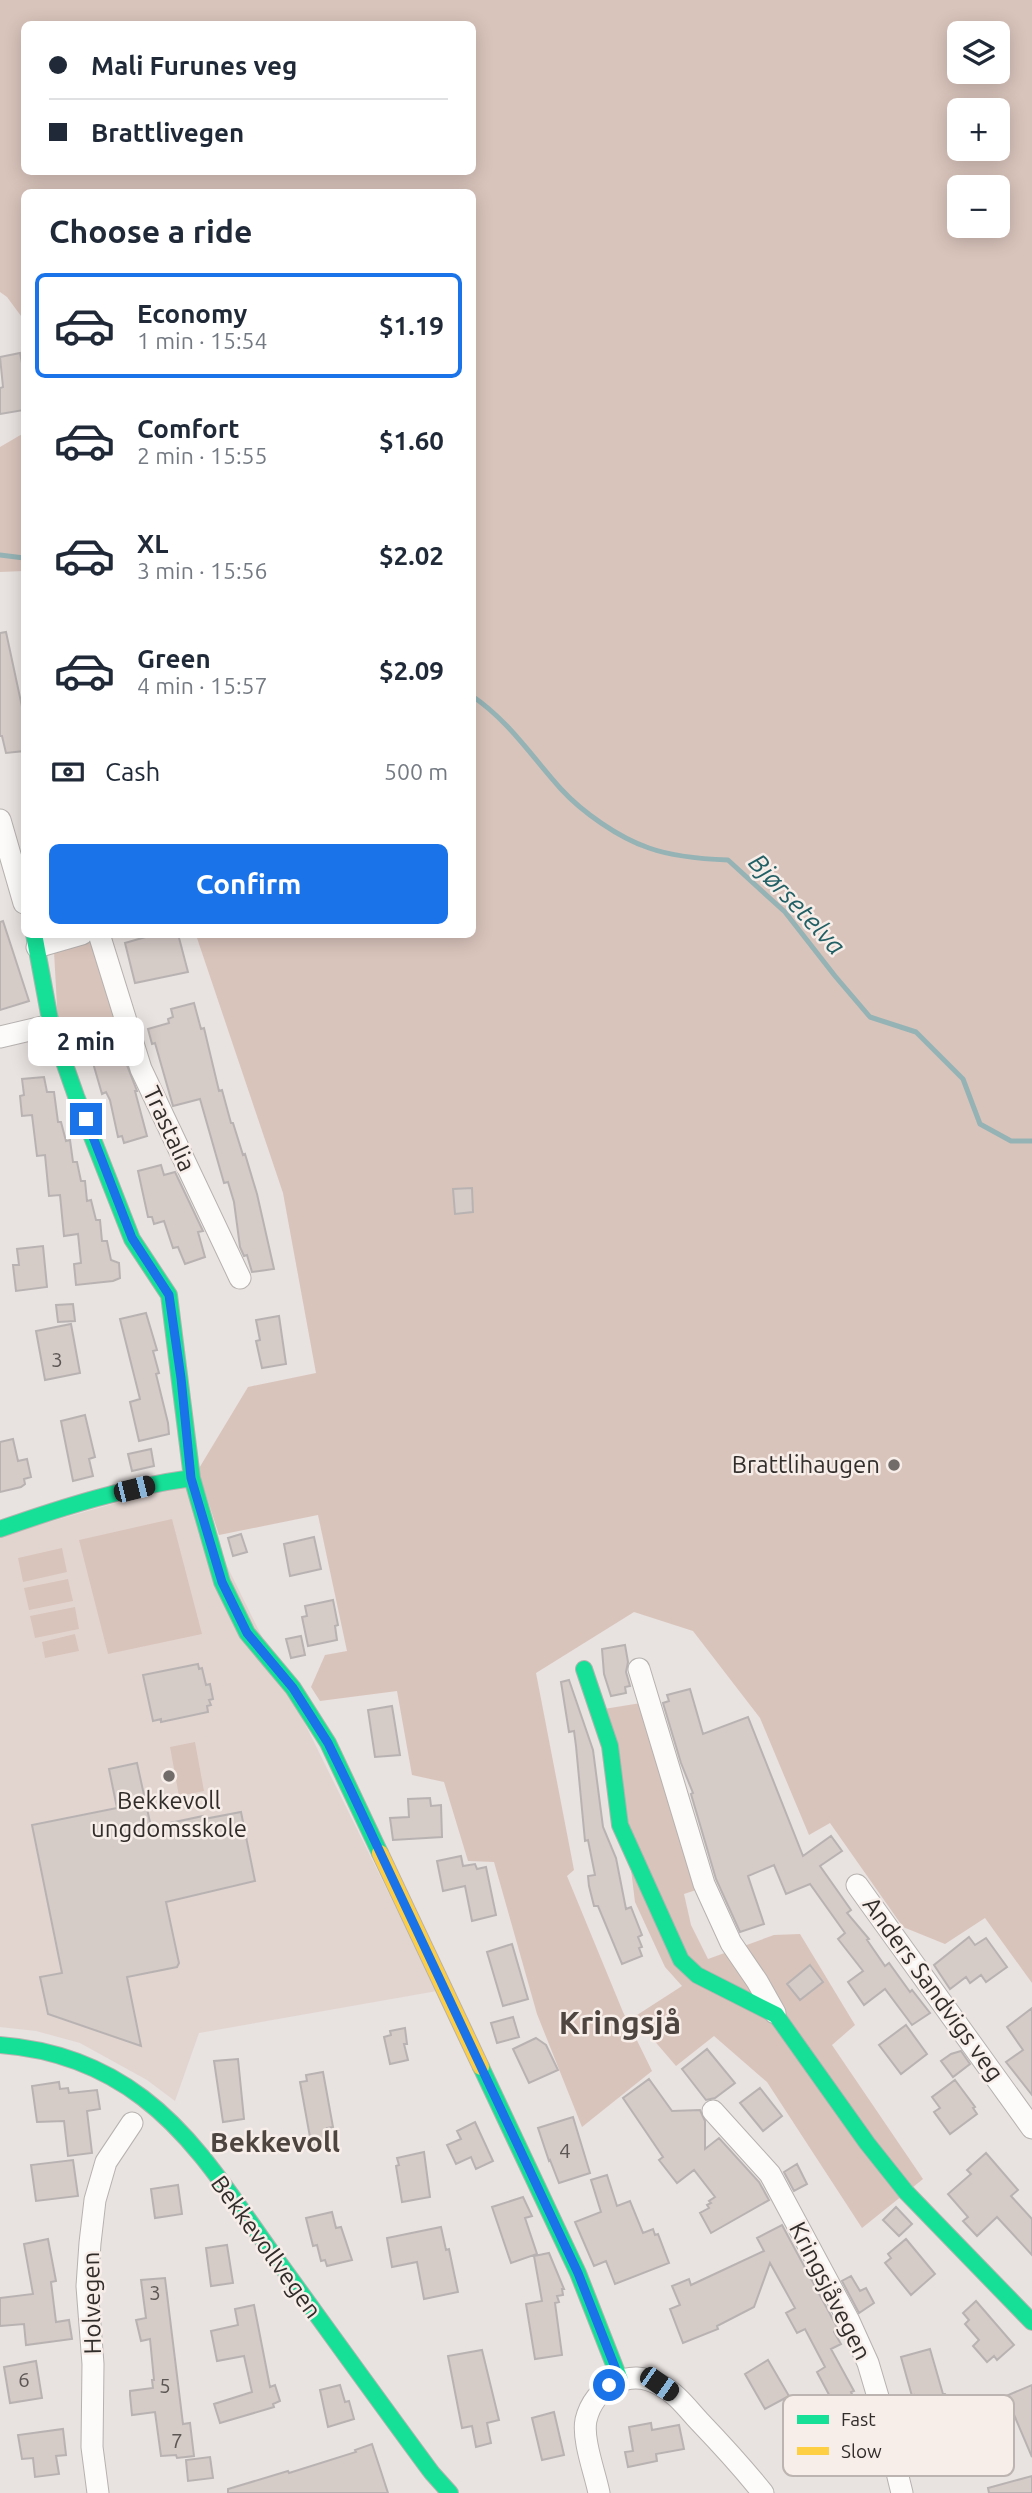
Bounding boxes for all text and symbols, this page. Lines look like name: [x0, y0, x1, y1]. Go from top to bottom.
map controls: [947, 21, 1010, 238]
button: layers: [947, 21, 1010, 84]
text: Mali Furunes veg: [91, 51, 297, 80]
button: +: [947, 98, 1010, 161]
text: Brattlivegen: [91, 118, 244, 147]
button: −: [947, 175, 1010, 238]
text: Choose a ride: [49, 213, 252, 249]
icon: car: [53, 294, 116, 357]
text: Economy: [137, 299, 247, 328]
text: $1.19: [379, 311, 444, 340]
text: 1 min · 15:54: [137, 328, 268, 353]
icon: car: [53, 409, 116, 472]
text: Comfort: [137, 414, 240, 443]
text: $1.60: [379, 426, 444, 455]
text: 2 min · 15:55: [137, 443, 268, 468]
icon: car: [53, 524, 116, 587]
text: XL: [137, 529, 168, 558]
text: $2.02: [379, 541, 444, 570]
text: 3 min · 15:56: [137, 558, 268, 583]
icon: car: [53, 639, 116, 702]
text: Green: [137, 644, 211, 673]
text: $2.09: [379, 656, 444, 685]
text: 4 min · 15:57: [137, 673, 268, 698]
icon: cash: [49, 753, 87, 791]
text: Cash: [105, 757, 160, 786]
text: 500 m: [384, 759, 448, 784]
button: Confirm: [49, 844, 448, 924]
water label: Bjørsetelva: [743, 847, 851, 960]
callout: 2 min: [28, 1018, 144, 1066]
text: 2 min: [57, 1029, 115, 1054]
street label: Trastalia: [138, 1082, 201, 1176]
route end: [70, 1103, 102, 1135]
house number: 3: [51, 1347, 63, 1371]
place label: Brattlihaugen: [732, 1451, 880, 1478]
marker: Brattlihaugen: [886, 1457, 902, 1473]
car: [112, 1474, 157, 1504]
marker: Bekkevoll ungdomsskole: [161, 1768, 177, 1784]
place label: Bekkevoll ungdomsskole: [91, 1787, 247, 1842]
street label: Anders Sandvigs veg: [858, 1892, 1009, 2086]
district label: Kringsjå: [559, 2004, 681, 2040]
district label: Bekkevoll: [210, 2126, 340, 2157]
house number: 4: [559, 2138, 571, 2162]
street label: Bekkevollvegen: [206, 2170, 327, 2323]
street label: Kringsjåvegen: [784, 2217, 877, 2364]
street label: Holvegen: [77, 2251, 106, 2355]
house number: 3: [149, 2280, 161, 2304]
car: [636, 2363, 683, 2405]
house number: 6: [18, 2367, 30, 2391]
route start: [593, 2369, 625, 2401]
house number: 5: [159, 2373, 171, 2397]
legend: [783, 2395, 1014, 2476]
text: Fast: [841, 2408, 876, 2430]
house number: 7: [171, 2428, 183, 2452]
text: Slow: [841, 2440, 882, 2462]

